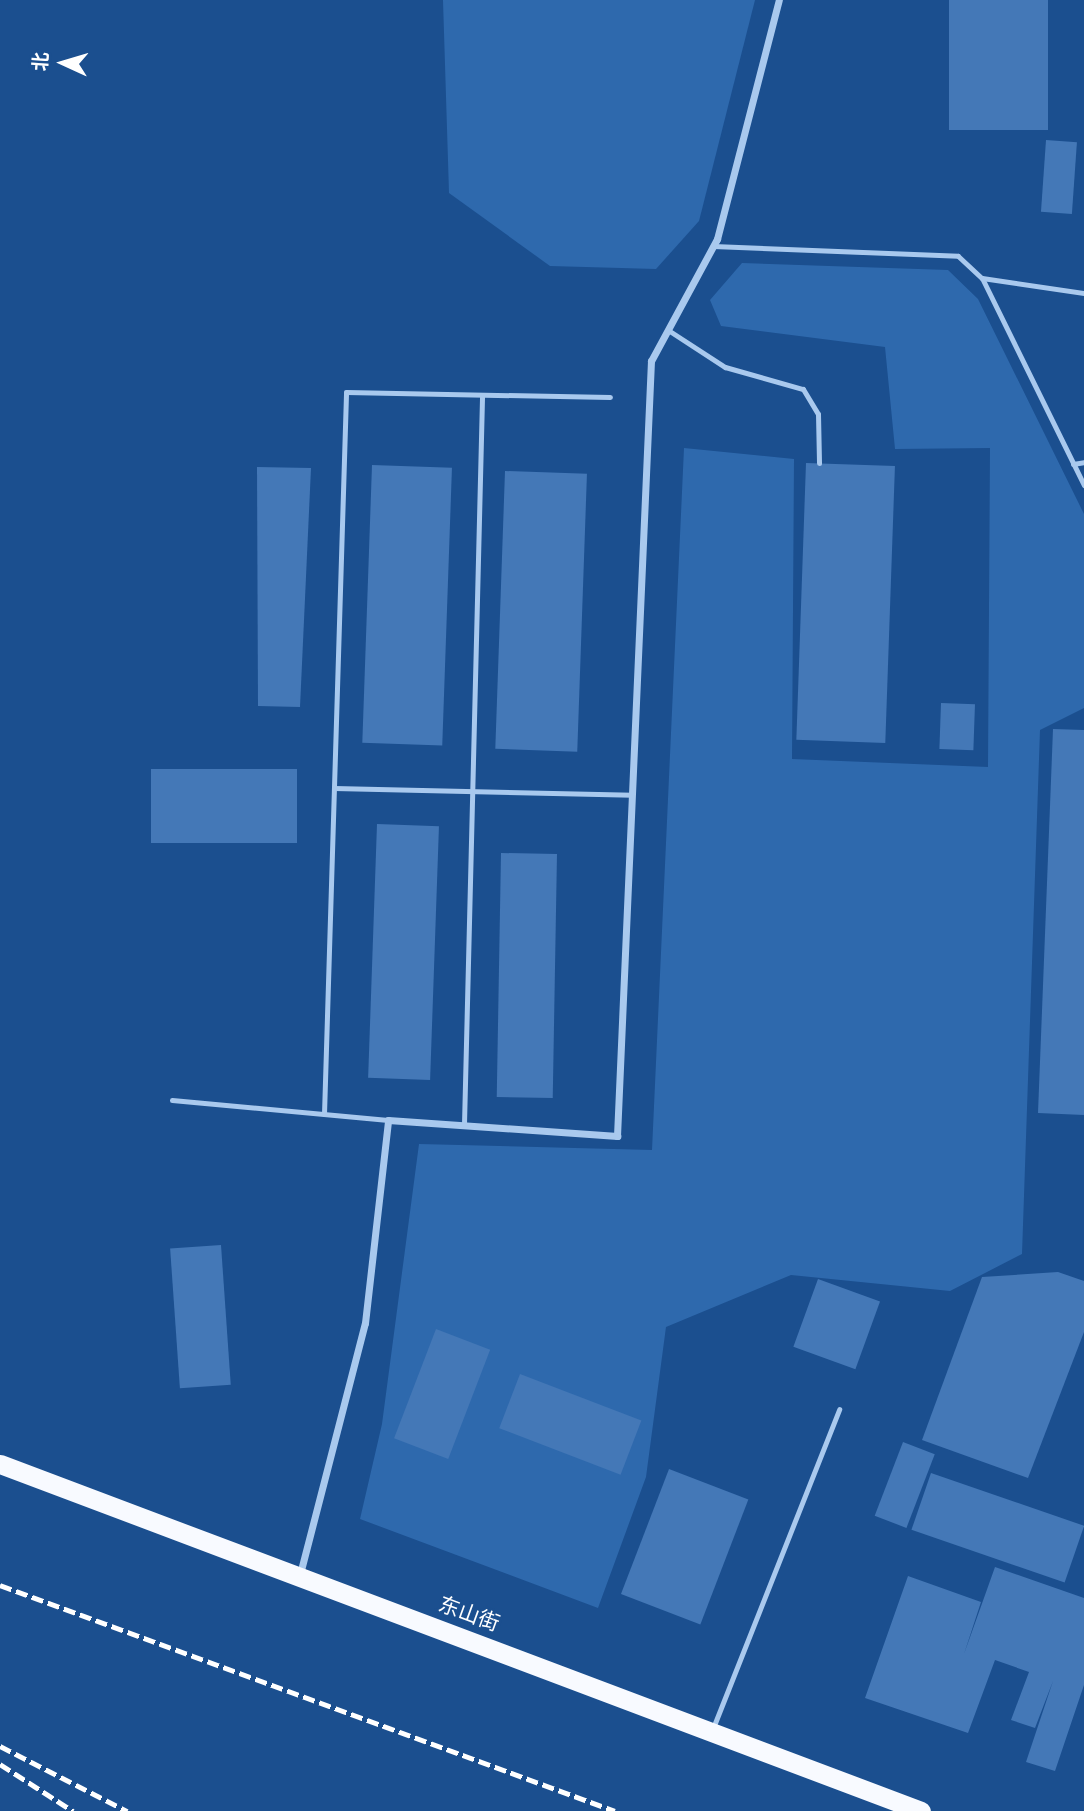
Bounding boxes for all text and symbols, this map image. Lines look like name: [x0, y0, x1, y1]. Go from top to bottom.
north arrow: [28, 28, 98, 98]
text: 北: [27, 51, 56, 72]
street label: 东山街: [435, 1591, 503, 1637]

